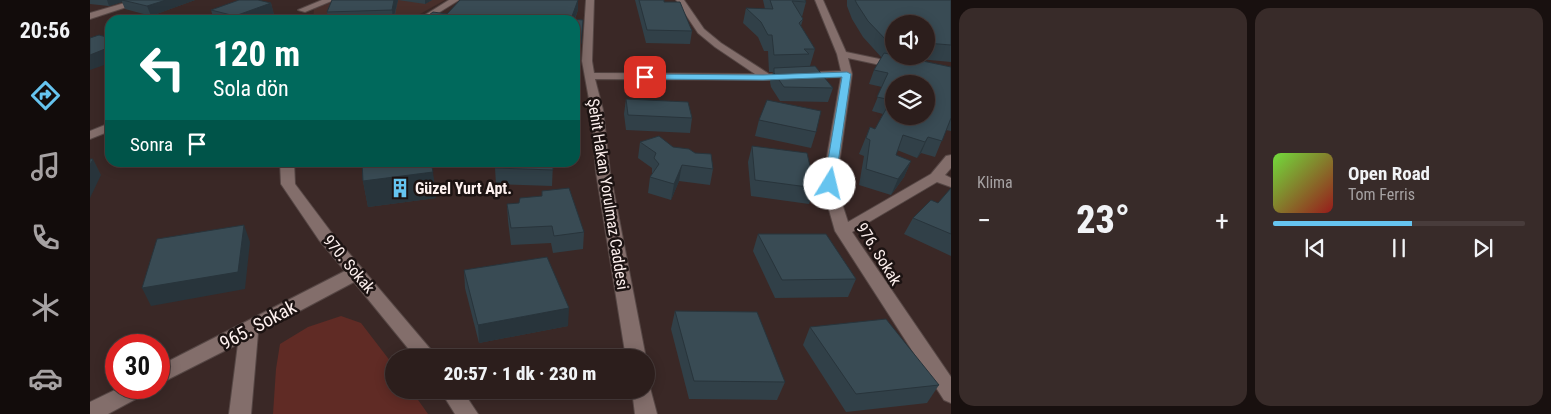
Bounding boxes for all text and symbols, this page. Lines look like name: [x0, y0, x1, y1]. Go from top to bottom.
map controls: [885, 15, 935, 125]
button: sound: [885, 15, 935, 65]
text: 20:56: [20, 18, 70, 43]
text: 120 m: [213, 34, 300, 75]
icon: left: [130, 35, 195, 100]
pin: [624, 56, 666, 98]
icon: arrive: [631, 63, 659, 91]
button: layers: [885, 75, 935, 125]
text: Sola dön: [213, 76, 289, 101]
icon: directions: [28, 78, 63, 113]
street label: Şehit Hakan Yorulmaz Caddesi: [584, 97, 632, 291]
icon: arrive: [183, 130, 211, 158]
text: Sonra: [130, 133, 173, 156]
icon: music: [28, 149, 63, 184]
position arrow: [803, 157, 855, 209]
text: Open Road: [1348, 162, 1430, 185]
text: Klima: [977, 173, 1013, 192]
building icon: Güzel Yurt Apt.: [389, 177, 411, 199]
place label: Güzel Yurt Apt.: [415, 179, 512, 198]
text: Tom Ferris: [1348, 185, 1415, 204]
text: 23°: [1076, 198, 1130, 242]
text: −: [977, 204, 991, 237]
text: +: [1215, 204, 1229, 237]
street label: 976. Sokak: [852, 219, 906, 289]
icon: phone: [28, 220, 63, 255]
street label: 970. Sokak: [319, 231, 379, 298]
icon: previous: [1301, 234, 1329, 262]
icon: pause: [1385, 234, 1413, 262]
icon: next: [1469, 234, 1497, 262]
icon: climate: [28, 290, 63, 325]
street label: 965. Sokak: [216, 295, 300, 355]
speed limit sign: 30: [105, 334, 170, 399]
icon: car: [28, 361, 63, 396]
text: 20:57 · 1 dk · 230 m: [444, 362, 596, 385]

